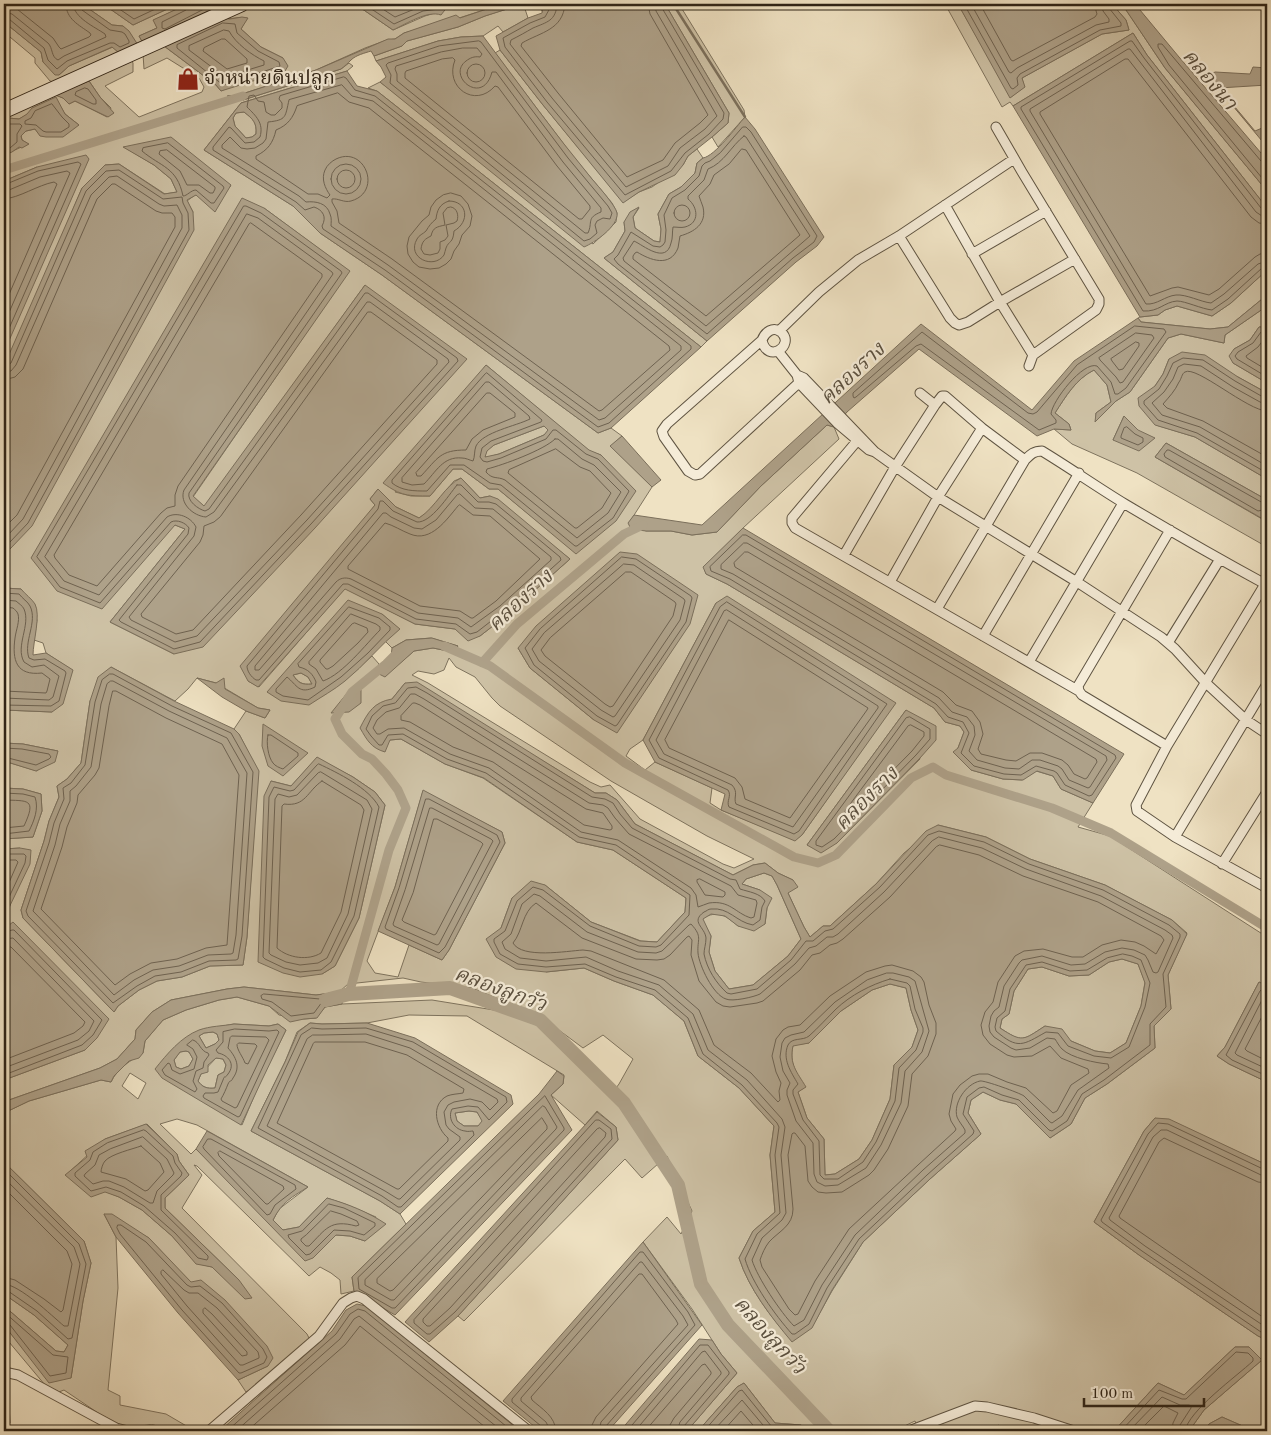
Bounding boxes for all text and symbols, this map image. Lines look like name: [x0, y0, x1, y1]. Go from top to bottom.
water label: คลองนา: [1178, 46, 1241, 115]
shop icon: จำหน่ายดินปลูก: [175, 66, 201, 92]
place label: จำหน่ายดินปลูก: [204, 67, 335, 90]
water label: คลองราง: [817, 338, 890, 409]
water label: คลองราง: [485, 565, 558, 636]
water label: คลองราง: [831, 762, 904, 835]
water label: คลองลูกวัว: [451, 962, 550, 1019]
water label: คลองลูกวัว: [728, 1292, 811, 1381]
scale bar: [1084, 1375, 1204, 1407]
text: 100 m: [1091, 1387, 1133, 1402]

